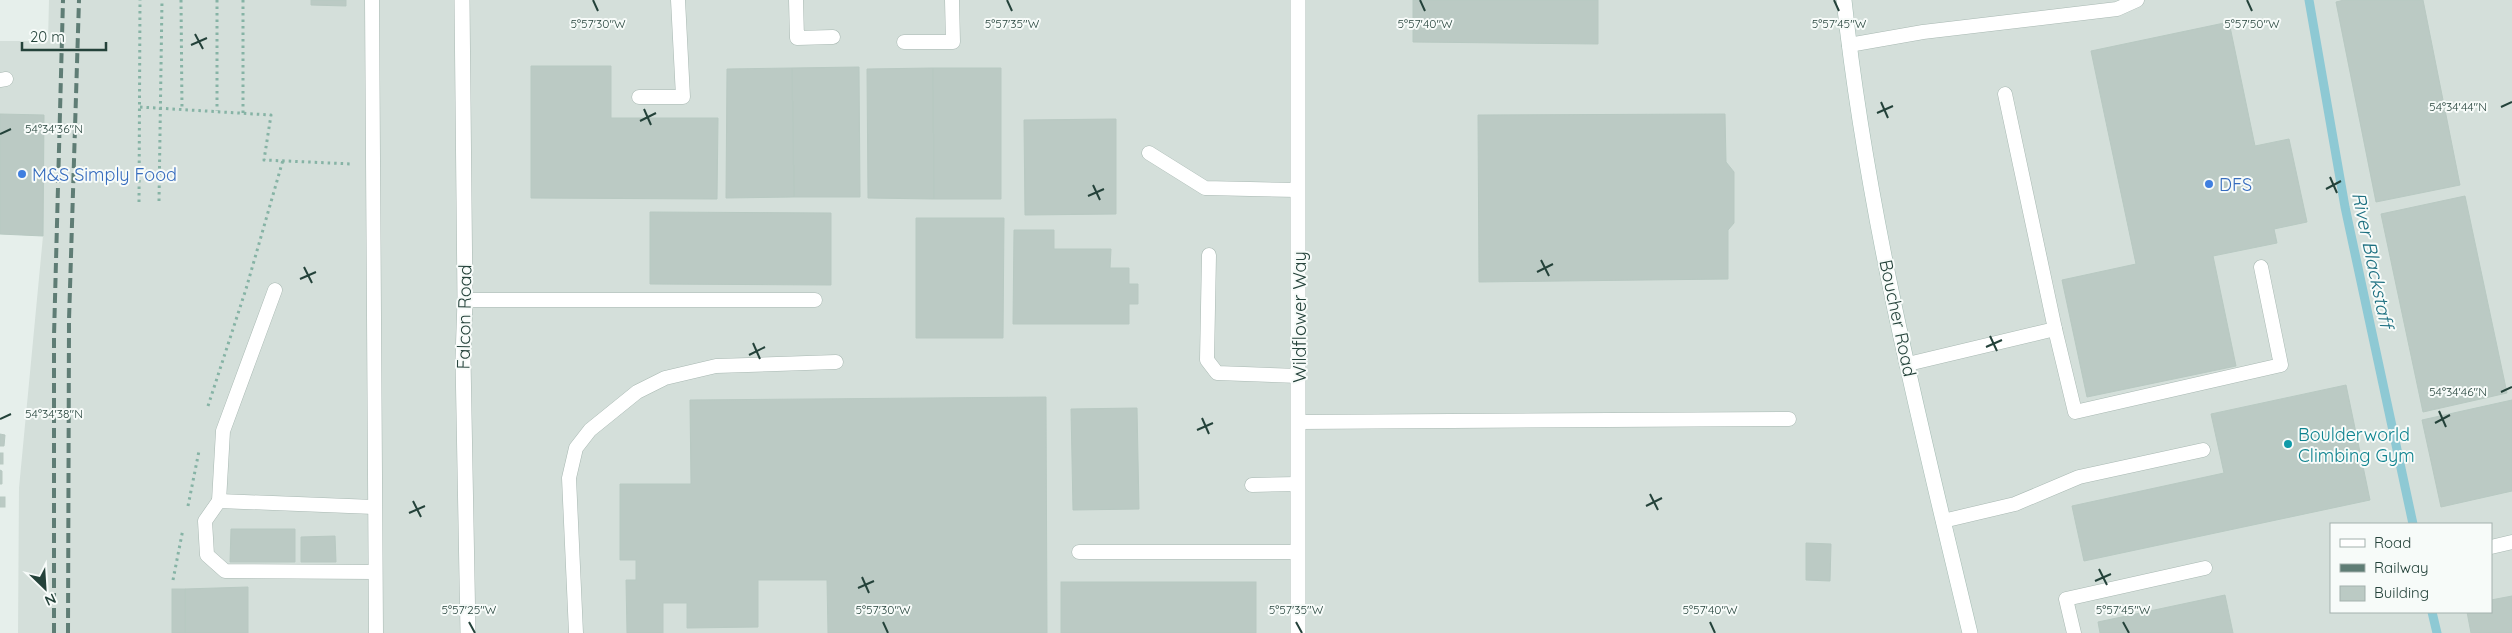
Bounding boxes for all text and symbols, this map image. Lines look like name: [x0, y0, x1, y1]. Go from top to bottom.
text: 5°57'30"W: [570, 16, 626, 31]
text: 5°57'35"W: [985, 16, 1040, 31]
text: 5°57'40"W: [1397, 16, 1453, 31]
text: 5°57'45"W: [1812, 16, 1867, 31]
text: 5°57'50"W: [2224, 16, 2280, 31]
scale bar: [22, 20, 106, 52]
text: 20 m: [30, 27, 65, 46]
text: 54°34'44"N: [2429, 99, 2487, 114]
text: 54°34'36"N: [25, 121, 83, 136]
place label: M&S Simply Food: [32, 163, 177, 186]
marker: M&S Simply Food: [16, 168, 28, 180]
place label: DFS: [2219, 173, 2252, 196]
marker: DFS: [2203, 178, 2215, 190]
water label: River Blackstaff: [2347, 190, 2400, 334]
street label: Wildflower Way: [1288, 251, 1311, 383]
street label: Boucher Road: [1874, 257, 1922, 379]
street label: Falcon Road: [452, 264, 476, 370]
text: 54°34'46"N: [2429, 384, 2487, 399]
text: 54°34'38"N: [25, 406, 83, 421]
place label: Boulderworld Climbing Gym: [2298, 423, 2415, 467]
marker: Boulderworld Climbing Gym: [2282, 438, 2294, 450]
legend: [2330, 523, 2492, 613]
text: Road: [2374, 533, 2411, 552]
text: Railway: [2374, 558, 2429, 577]
north arrow: [20, 563, 70, 613]
text: Building: [2374, 583, 2429, 602]
text: N: [42, 589, 59, 610]
text: 5°57'25"W: [442, 602, 497, 617]
text: 5°57'30"W: [855, 602, 911, 617]
text: 5°57'35"W: [1269, 602, 1324, 617]
text: 5°57'40"W: [1682, 602, 1738, 617]
text: 5°57'45"W: [2096, 602, 2151, 617]

